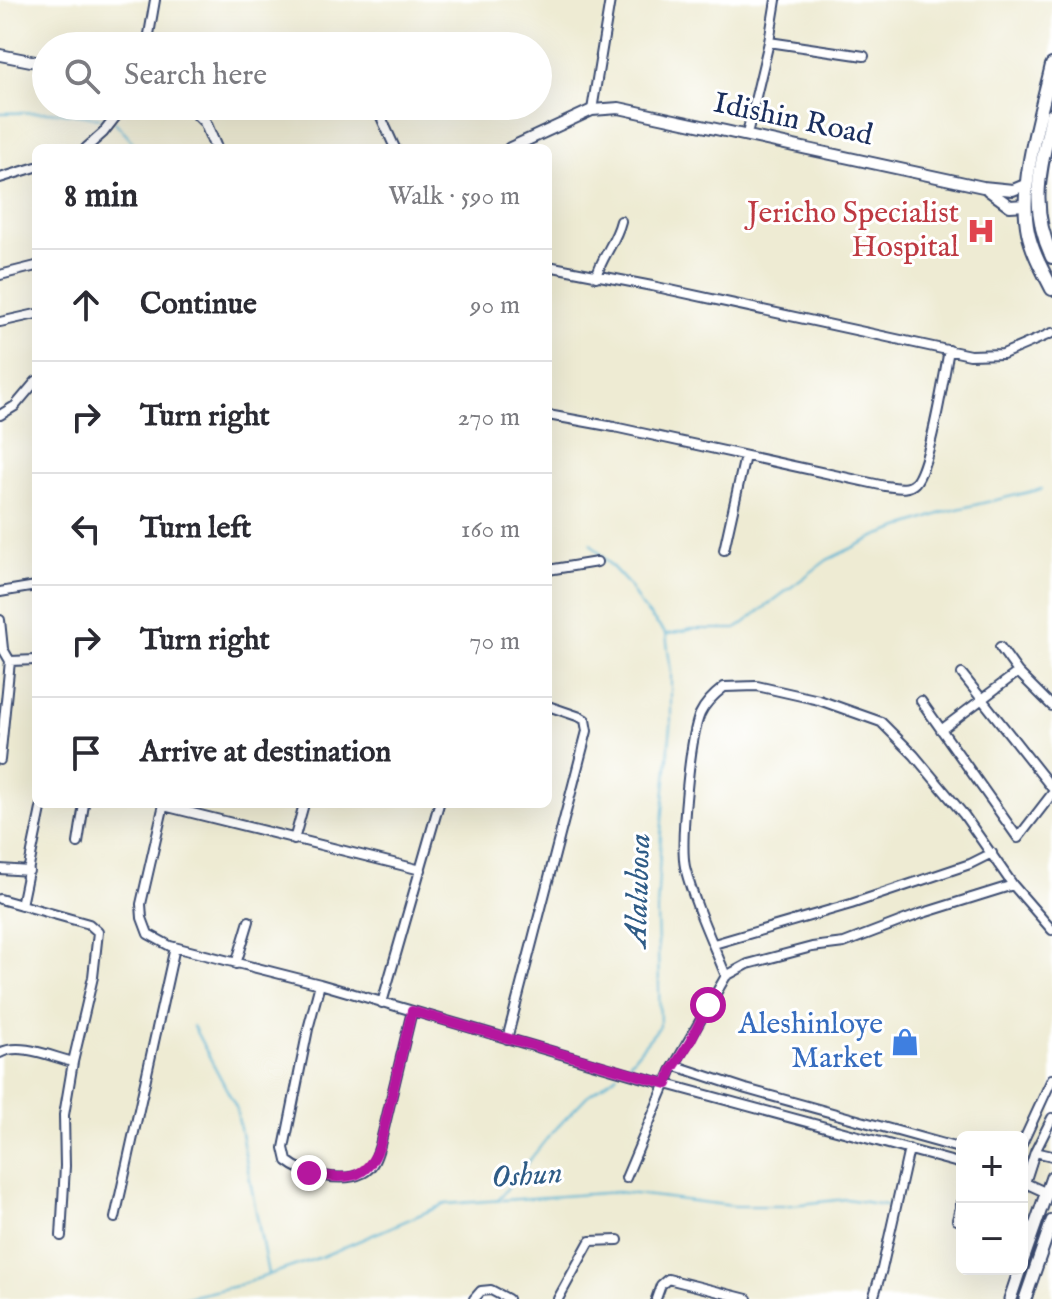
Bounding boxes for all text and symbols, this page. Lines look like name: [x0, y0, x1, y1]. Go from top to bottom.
search box: [32, 32, 552, 120]
icon: search: [60, 54, 104, 98]
text: Search here: [124, 57, 267, 95]
street label: Idishin Road: [710, 85, 877, 156]
text: 8 min: [64, 175, 138, 218]
text: Walk · 590 m: [388, 180, 520, 213]
place label: Jericho Specialist Hospital: [744, 195, 960, 267]
hospital icon: Jericho Specialist Hospital: [966, 216, 996, 246]
icon: ahead: [64, 283, 108, 327]
text: Continue: [140, 286, 257, 324]
text: 90 m: [470, 289, 520, 322]
icon: right: [64, 395, 108, 439]
text: Turn right: [140, 398, 270, 436]
text: 270 m: [457, 401, 520, 434]
icon: left: [64, 507, 108, 551]
text: Turn left: [140, 510, 251, 548]
text: 160 m: [461, 513, 520, 546]
icon: right: [64, 619, 108, 663]
text: Turn right: [140, 622, 270, 660]
text: 70 m: [469, 625, 520, 658]
icon: arrive: [64, 731, 108, 775]
text: Arrive at destination: [140, 734, 391, 772]
water label: Alalubosa: [616, 833, 661, 950]
route start: [690, 987, 726, 1023]
place label: Aleshinloye Market: [737, 1006, 883, 1078]
shop icon: Aleshinloye Market: [890, 1027, 920, 1057]
map controls: [956, 1131, 1028, 1275]
button: +: [956, 1131, 1028, 1203]
water label: Oshun: [490, 1153, 564, 1199]
route end: [291, 1155, 327, 1191]
button: −: [956, 1203, 1028, 1275]

